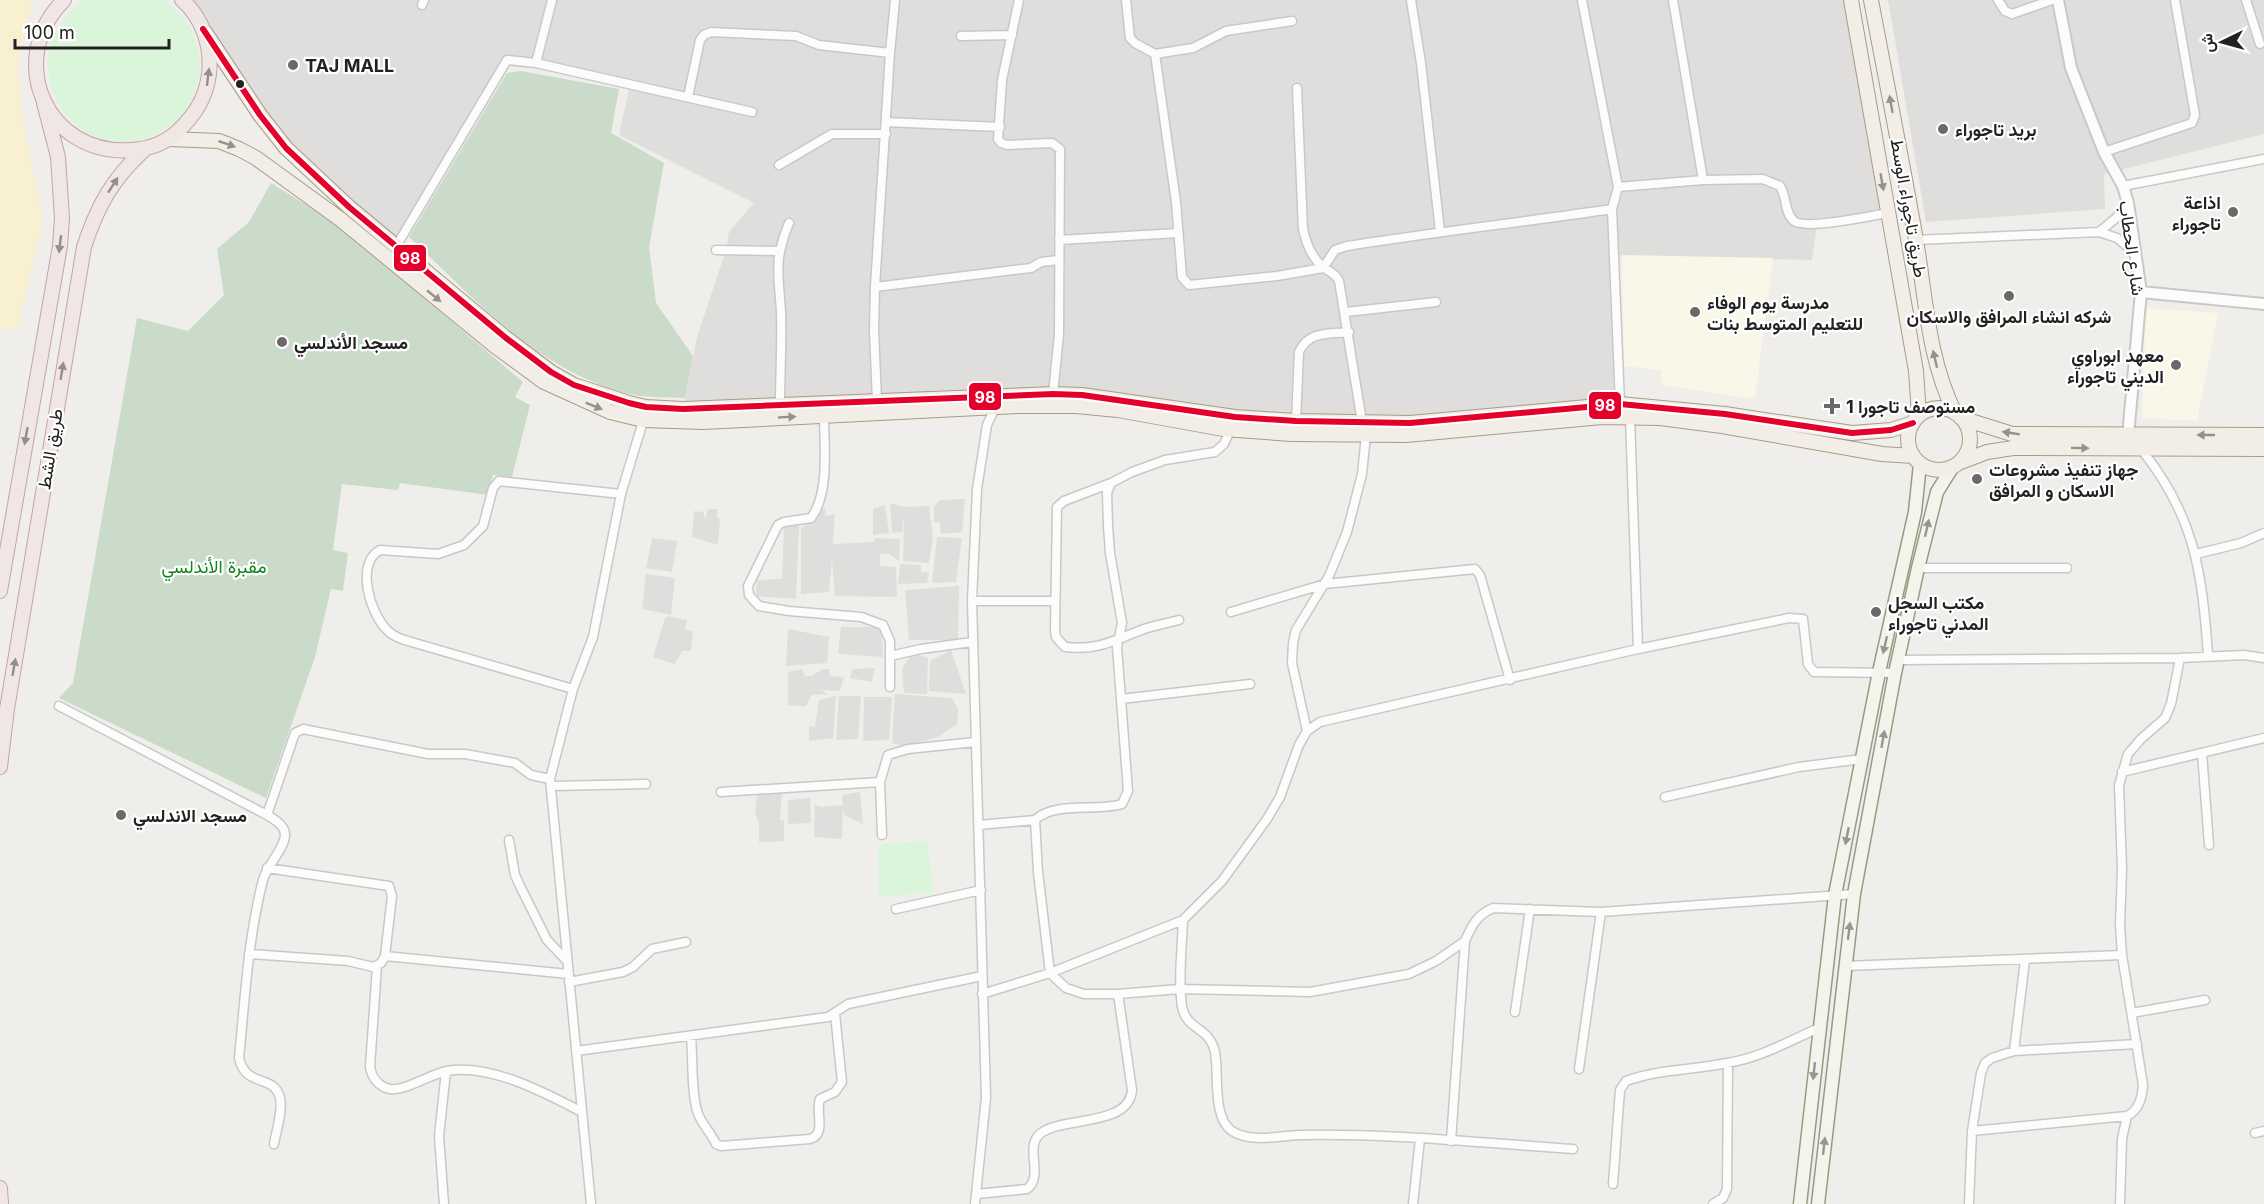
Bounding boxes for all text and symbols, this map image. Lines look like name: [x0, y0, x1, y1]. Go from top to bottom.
scale bar: [15, 12, 170, 50]
north arrow: [2192, 12, 2252, 72]
text: 100 m: [24, 22, 75, 43]
text: ش: [2196, 33, 2218, 54]
place label: TAJ MALL: [305, 55, 394, 76]
marker: TAJ MALL: [286, 58, 300, 72]
one-way arrow: [204, 67, 213, 86]
unlabelled marker: [234, 78, 246, 90]
one-way arrow: [1886, 95, 1895, 114]
place label: بريد تاجوراء: [1955, 119, 2037, 141]
marker: بريد تاجوراء: [1936, 122, 1950, 136]
street label: طريق تاجوراء الوسط: [1885, 137, 1932, 279]
one-way arrow: [218, 140, 236, 150]
one-way arrow: [1878, 173, 1887, 192]
one-way arrow: [107, 176, 118, 193]
place label: اذاعة تاجوراء: [2172, 192, 2221, 235]
street label: شارع الحطاب: [2113, 199, 2149, 297]
marker: اذاعة تاجوراء: [2226, 205, 2240, 219]
one-way arrow: [55, 234, 64, 253]
line badge: 98: [393, 244, 427, 272]
text: 98: [400, 248, 420, 268]
marker: شركه انشاء المرافق والاسكان: [2002, 289, 2016, 303]
one-way arrow: [426, 290, 442, 303]
place label: مدرسة يوم الوفاء للتعليم المتوسط بنات: [1707, 292, 1863, 336]
marker: مدرسة يوم الوفاء للتعليم المتوسط بنات: [1688, 305, 1702, 319]
place label: شركه انشاء المرافق والاسكان: [1907, 306, 2111, 328]
place label: مسجد الأندلسي: [294, 332, 408, 358]
marker: مسجد الأندلسي: [275, 335, 289, 349]
place label: معهد ابوراوي الديني تاجوراء: [2067, 345, 2164, 392]
one-way arrow: [1930, 349, 1939, 368]
marker: معهد ابوراوي الديني تاجوراء: [2169, 358, 2183, 372]
one-way arrow: [58, 361, 67, 380]
line badge: 98: [968, 382, 1002, 411]
text: 98: [975, 387, 995, 407]
line badge: 98: [1588, 391, 1622, 420]
text: 98: [1595, 395, 1615, 415]
place label: مستوصف تاجورا 1: [1846, 396, 1976, 418]
marker: مستوصف تاجورا 1: [1823, 397, 1841, 415]
one-way arrow: [586, 401, 604, 411]
street label: طريق الشط: [33, 407, 68, 491]
one-way arrow: [778, 413, 797, 422]
one-way arrow: [21, 426, 30, 445]
one-way arrow: [2001, 429, 2020, 438]
one-way arrow: [2196, 431, 2215, 440]
one-way arrow: [2071, 443, 2090, 453]
place label: جهاز تنفيذ مشروعات الاسكان و المرافق: [1989, 459, 2138, 502]
marker: جهاز تنفيذ مشروعات الاسكان و المرافق: [1970, 472, 1984, 486]
one-way arrow: [1923, 519, 1933, 537]
park label: مقبرة الأندلسي: [162, 556, 266, 582]
place label: مكتب السجل المدني تاجوراء: [1888, 592, 1989, 639]
marker: مكتب السجل المدني تاجوراء: [1869, 605, 1883, 619]
one-way arrow: [1880, 636, 1889, 655]
one-way arrow: [10, 657, 19, 676]
one-way arrow: [1879, 730, 1888, 749]
place label: مسجد الاندلسي: [133, 805, 247, 831]
marker: مسجد الاندلسي: [114, 808, 128, 822]
one-way arrow: [1842, 827, 1851, 846]
one-way arrow: [1845, 922, 1854, 941]
one-way arrow: [1809, 1061, 1819, 1080]
one-way arrow: [1820, 1136, 1829, 1155]

